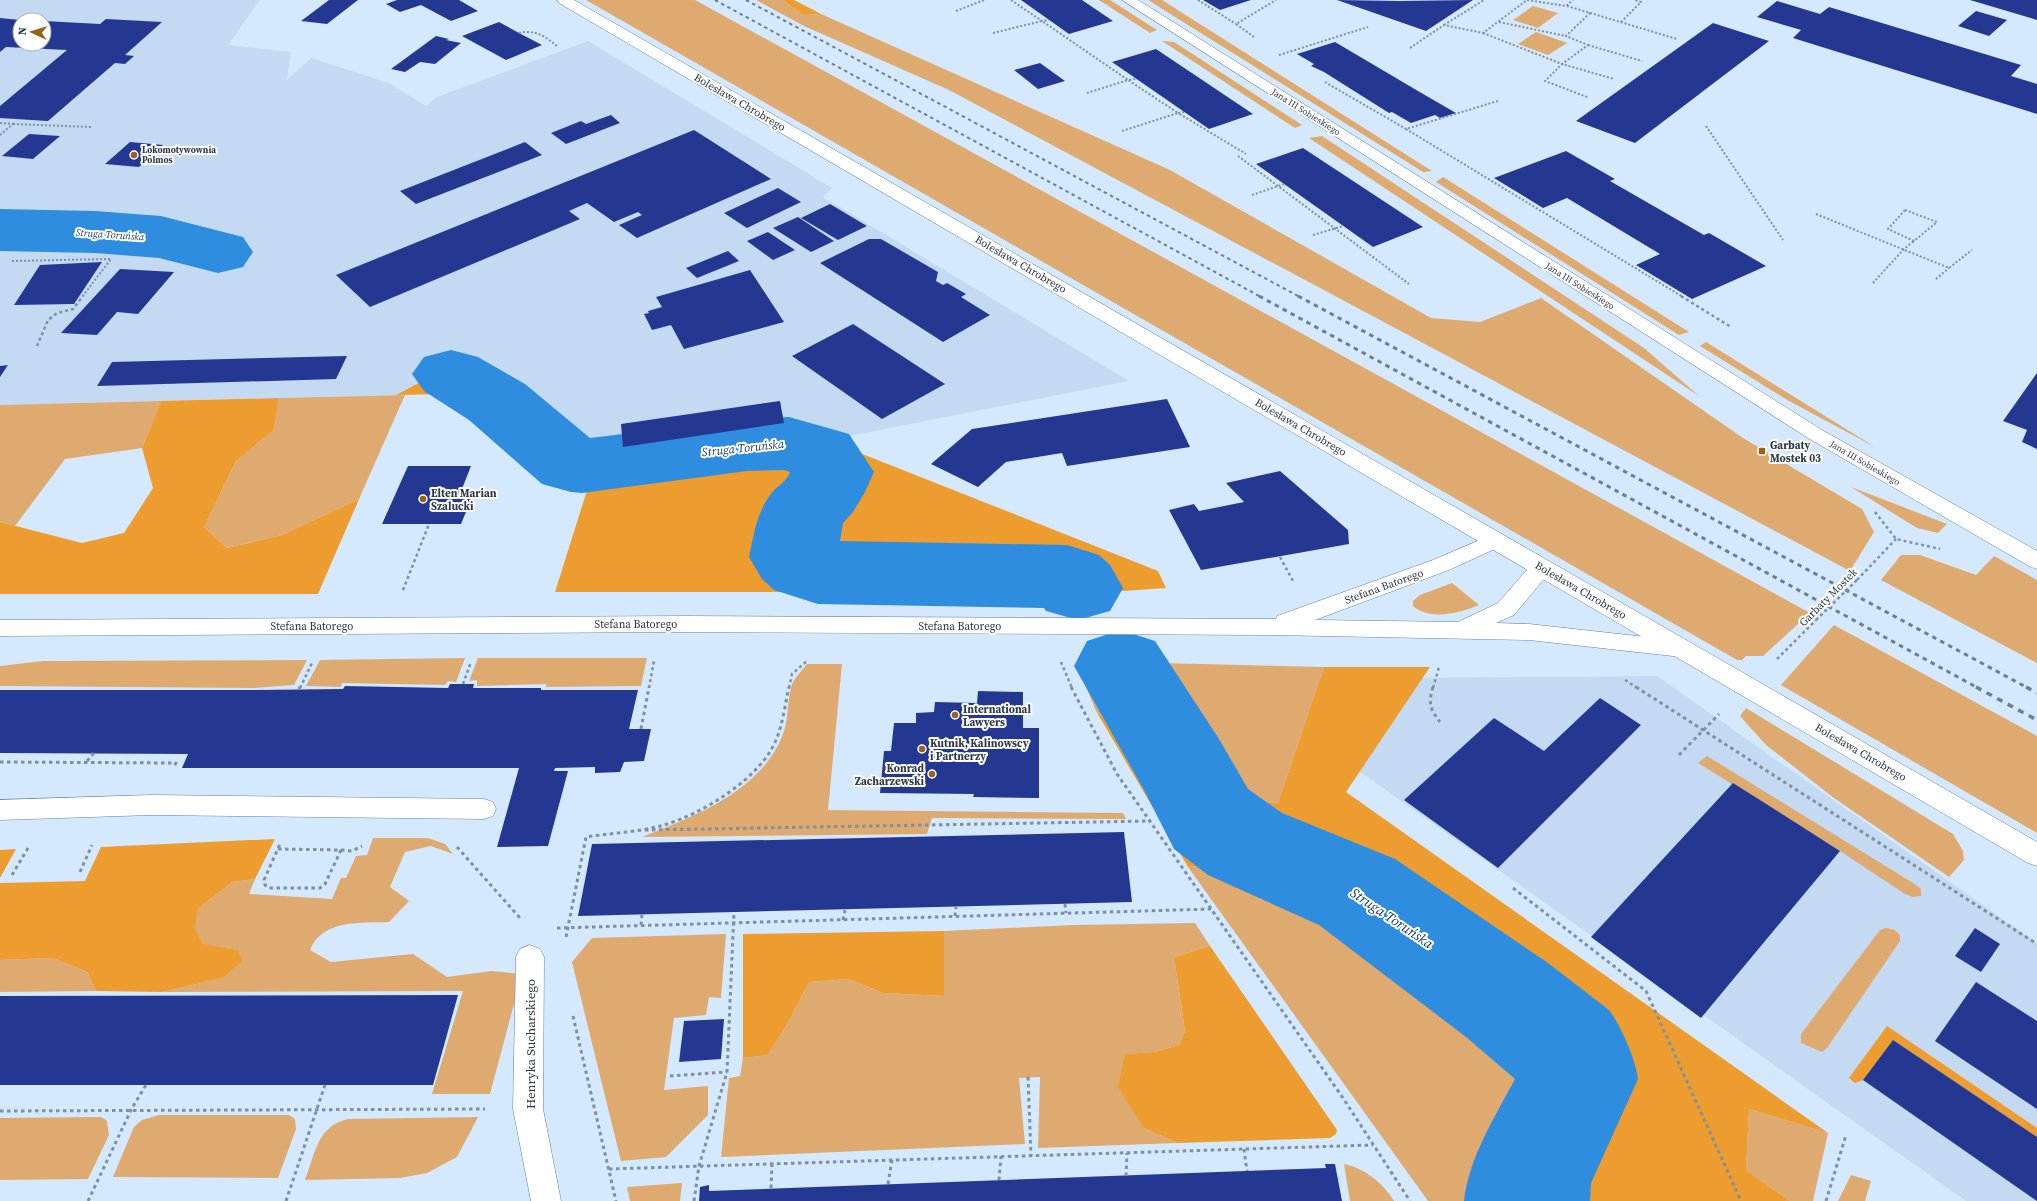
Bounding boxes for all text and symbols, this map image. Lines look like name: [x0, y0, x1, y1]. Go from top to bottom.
north arrow: [12, 12, 52, 52]
text: N: [15, 27, 30, 36]
street label: Bolesława Chrobrego: [691, 70, 788, 135]
street label: Jana III Sobieskiego: [1268, 85, 1343, 138]
place label: Lokomotywownia Polmos: [142, 144, 216, 166]
marker: Lokomotywownia Polmos: [129, 150, 139, 160]
water label: Struga Toruńska: [75, 226, 146, 243]
street label: Bolesława Chrobrego: [972, 232, 1069, 297]
street label: Jana III Sobieskiego: [1542, 259, 1617, 312]
street label: Bolesława Chrobrego: [1252, 395, 1349, 460]
water label: Struga Toruńska: [701, 436, 786, 460]
street label: Jana III Sobieskiego: [1827, 437, 1902, 488]
place label: Garbaty Mostek 03: [1770, 438, 1821, 466]
marker: Garbaty Mostek 03: [1757, 446, 1767, 456]
place label: Elten Marian Szalucki: [431, 486, 497, 514]
marker: Elten Marian Szalucki: [418, 494, 428, 504]
street label: Bolesława Chrobrego: [1532, 558, 1629, 623]
street label: Garbaty Mostek: [1796, 564, 1862, 630]
street label: Stefana Batorego: [1343, 565, 1426, 608]
street label: Stefana Batorego: [595, 617, 677, 632]
street label: Stefana Batorego: [271, 619, 353, 634]
street label: Stefana Batorego: [919, 619, 1001, 634]
place label: International Lawyers: [963, 702, 1031, 730]
marker: International Lawyers: [950, 710, 960, 720]
street label: Bolesława Chrobrego: [1812, 720, 1909, 785]
place label: Kutnik, Kalinowscy i Partnerzy: [930, 736, 1029, 764]
marker: Kutnik, Kalinowscy i Partnerzy: [917, 744, 927, 754]
place label: Konrad Zacharzewski: [855, 761, 925, 789]
marker: Konrad Zacharzewski: [927, 769, 937, 779]
water label: Struga Toruńska: [1346, 883, 1438, 954]
street label: Henryka Sucharskiego: [522, 979, 539, 1109]

